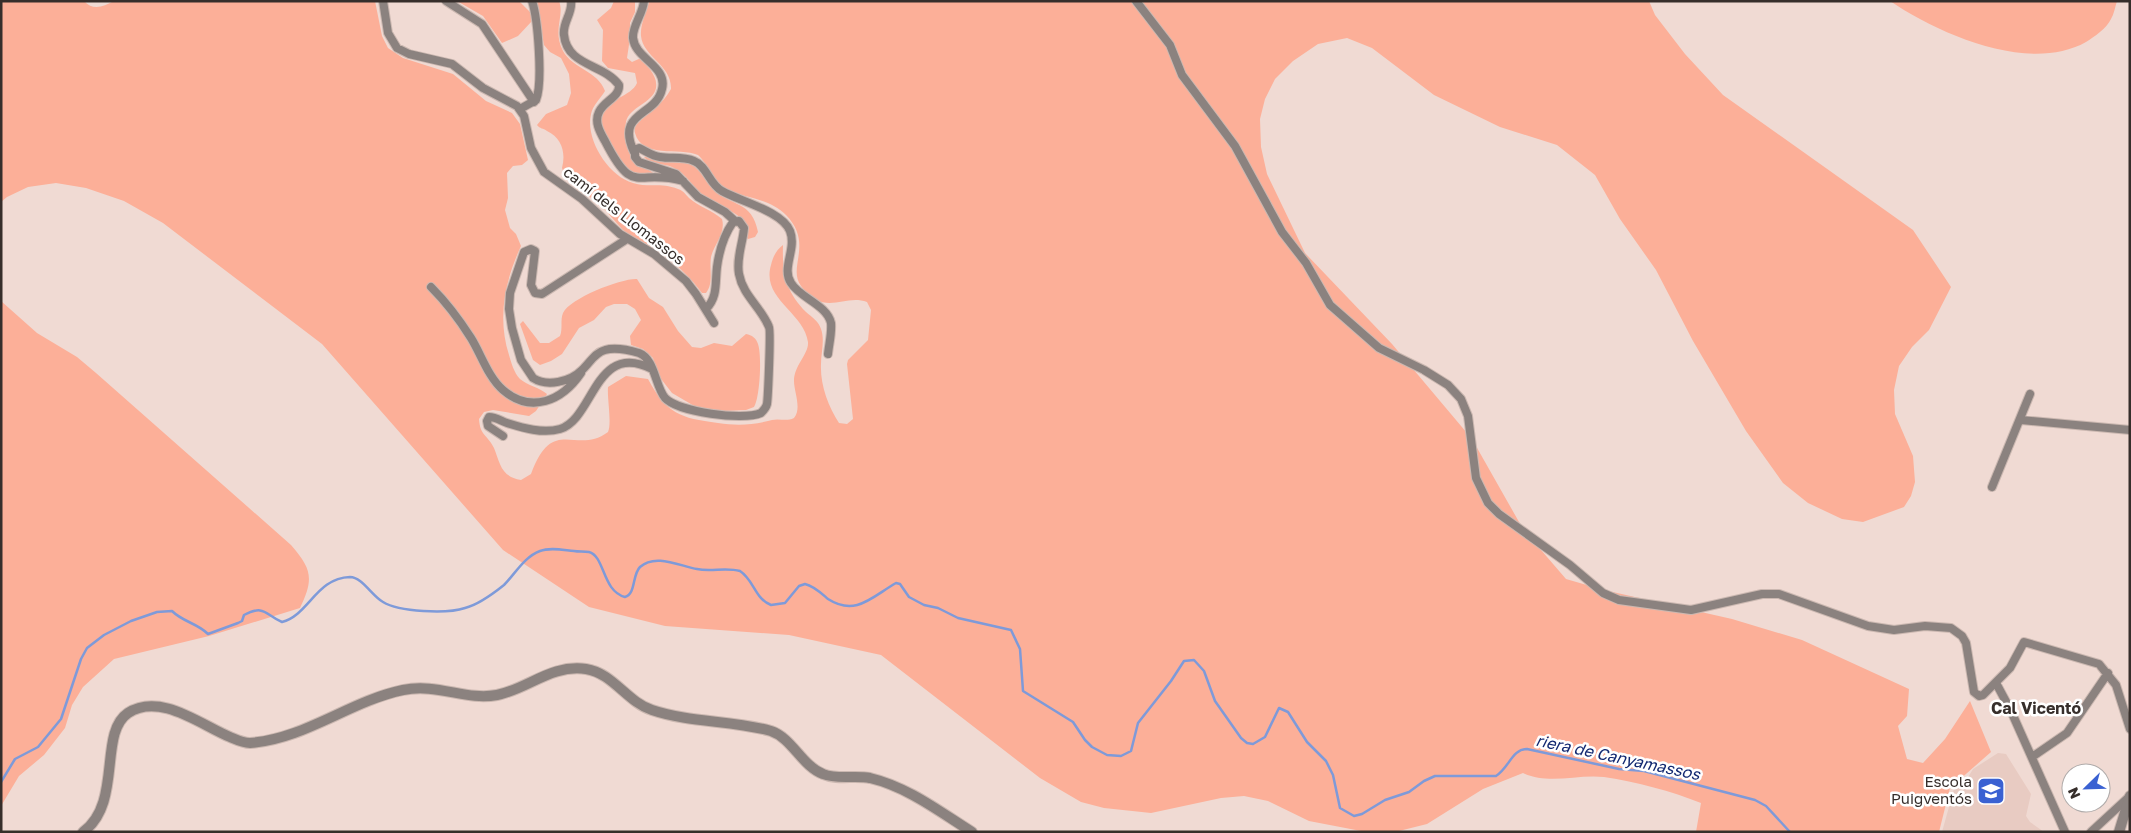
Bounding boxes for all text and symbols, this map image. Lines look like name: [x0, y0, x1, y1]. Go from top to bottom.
street label: camí dels Llomassos: [560, 162, 689, 268]
district label: Cal Vicentó: [1991, 698, 2081, 718]
water label: riera de Canyamassos: [1534, 730, 1703, 784]
north arrow: [2061, 763, 2111, 813]
place label: Escola Puigventós: [1891, 772, 1972, 807]
school or university icon: Escola Puigventós: [1976, 776, 2006, 806]
text: N: [2064, 785, 2083, 801]

